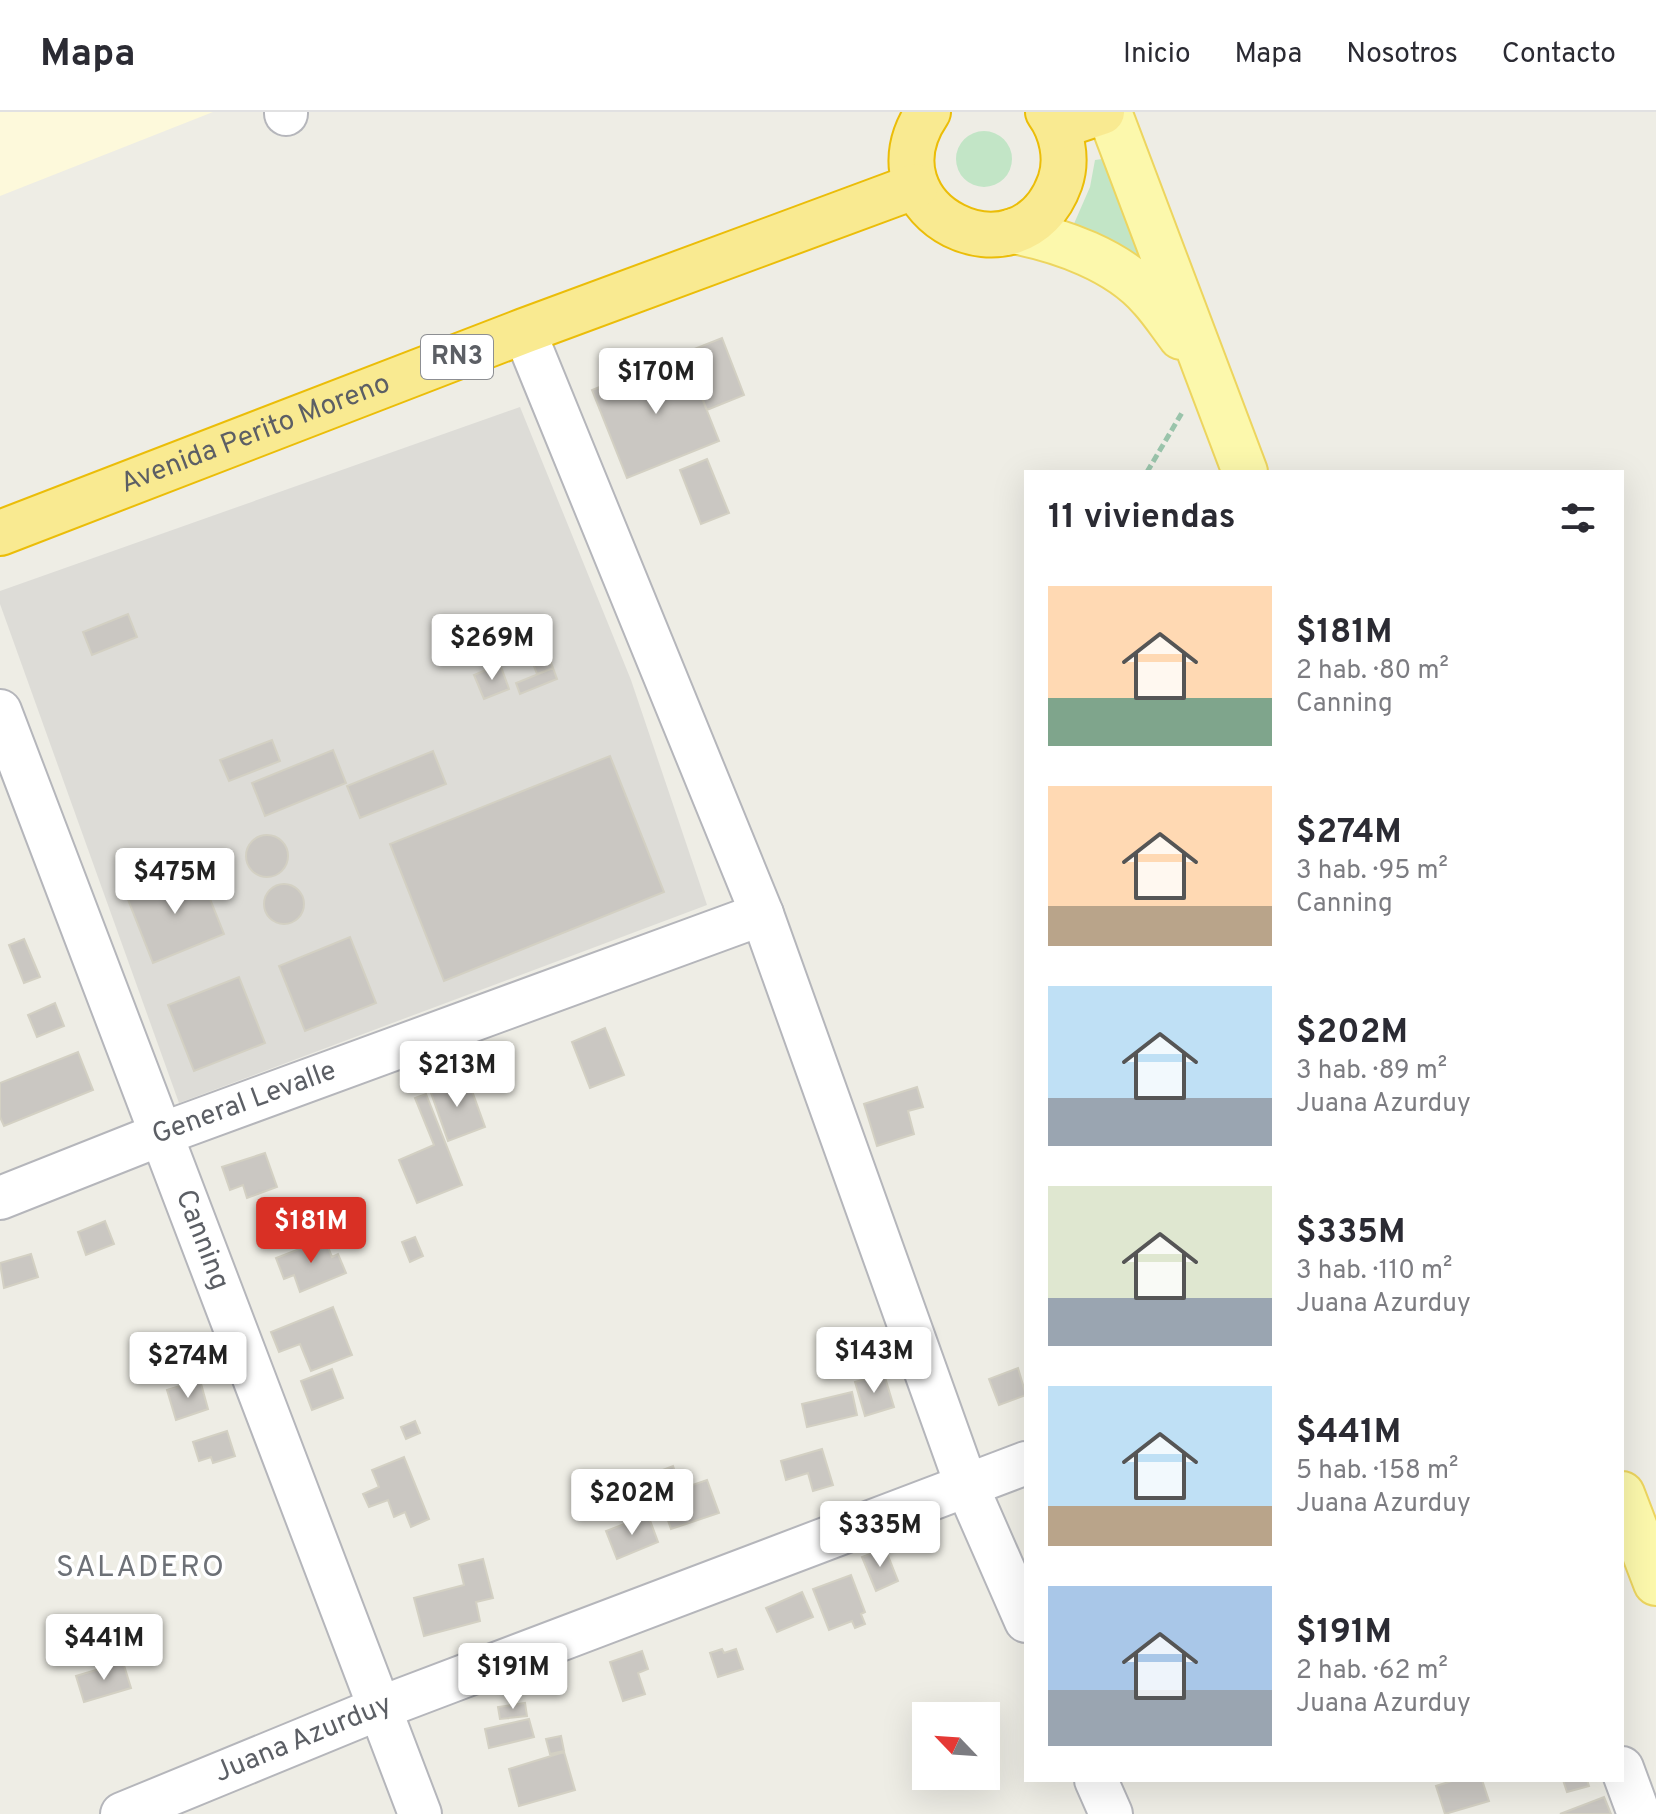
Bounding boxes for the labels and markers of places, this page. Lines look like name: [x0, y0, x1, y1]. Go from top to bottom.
pin: $170M: [600, 348, 712, 416]
pin: $269M: [436, 614, 548, 682]
pin: $475M: [119, 848, 231, 916]
pin: $213M: [401, 1041, 513, 1109]
pin: $181M: [255, 1197, 367, 1265]
pin: $143M: [818, 1327, 930, 1395]
pin: $274M: [132, 1332, 244, 1400]
pin: $202M: [576, 1469, 688, 1537]
pin: $335M: [824, 1501, 936, 1569]
pin: $441M: [48, 1614, 160, 1682]
pin: $191M: [457, 1643, 569, 1711]

